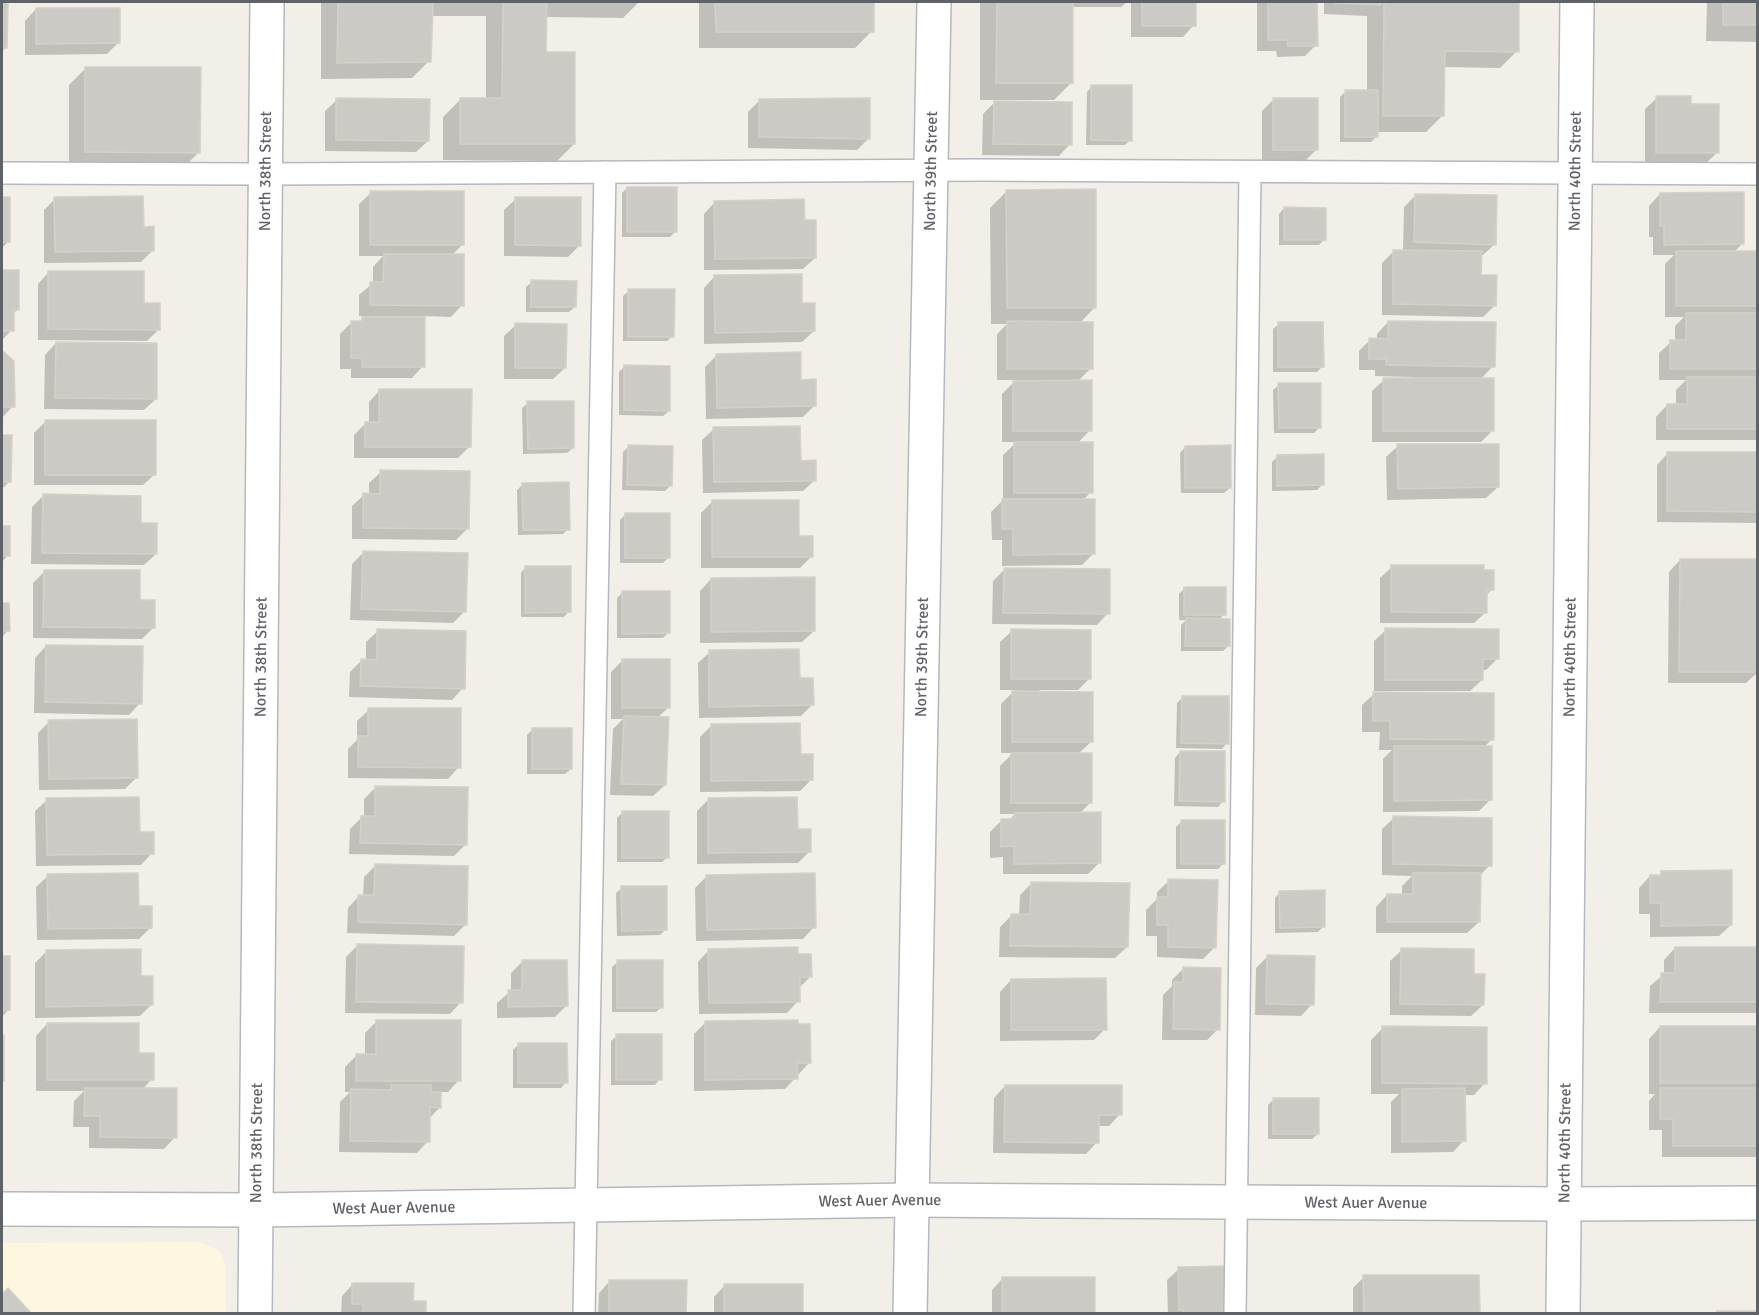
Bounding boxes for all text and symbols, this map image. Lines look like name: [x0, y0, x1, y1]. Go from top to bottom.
street label: North 38th Street: [255, 110, 276, 231]
street label: North 40th Street: [1565, 110, 1586, 231]
street label: North 39th Street: [920, 111, 942, 231]
street label: North 38th Street: [250, 596, 272, 717]
street label: North 39th Street: [911, 596, 933, 717]
street label: North 40th Street: [1559, 596, 1581, 717]
street label: North 38th Street: [246, 1082, 267, 1203]
street label: North 40th Street: [1554, 1082, 1575, 1203]
street label: West Auer Avenue: [818, 1190, 941, 1211]
street label: West Auer Avenue: [1304, 1192, 1427, 1213]
street label: West Auer Avenue: [332, 1197, 456, 1219]

